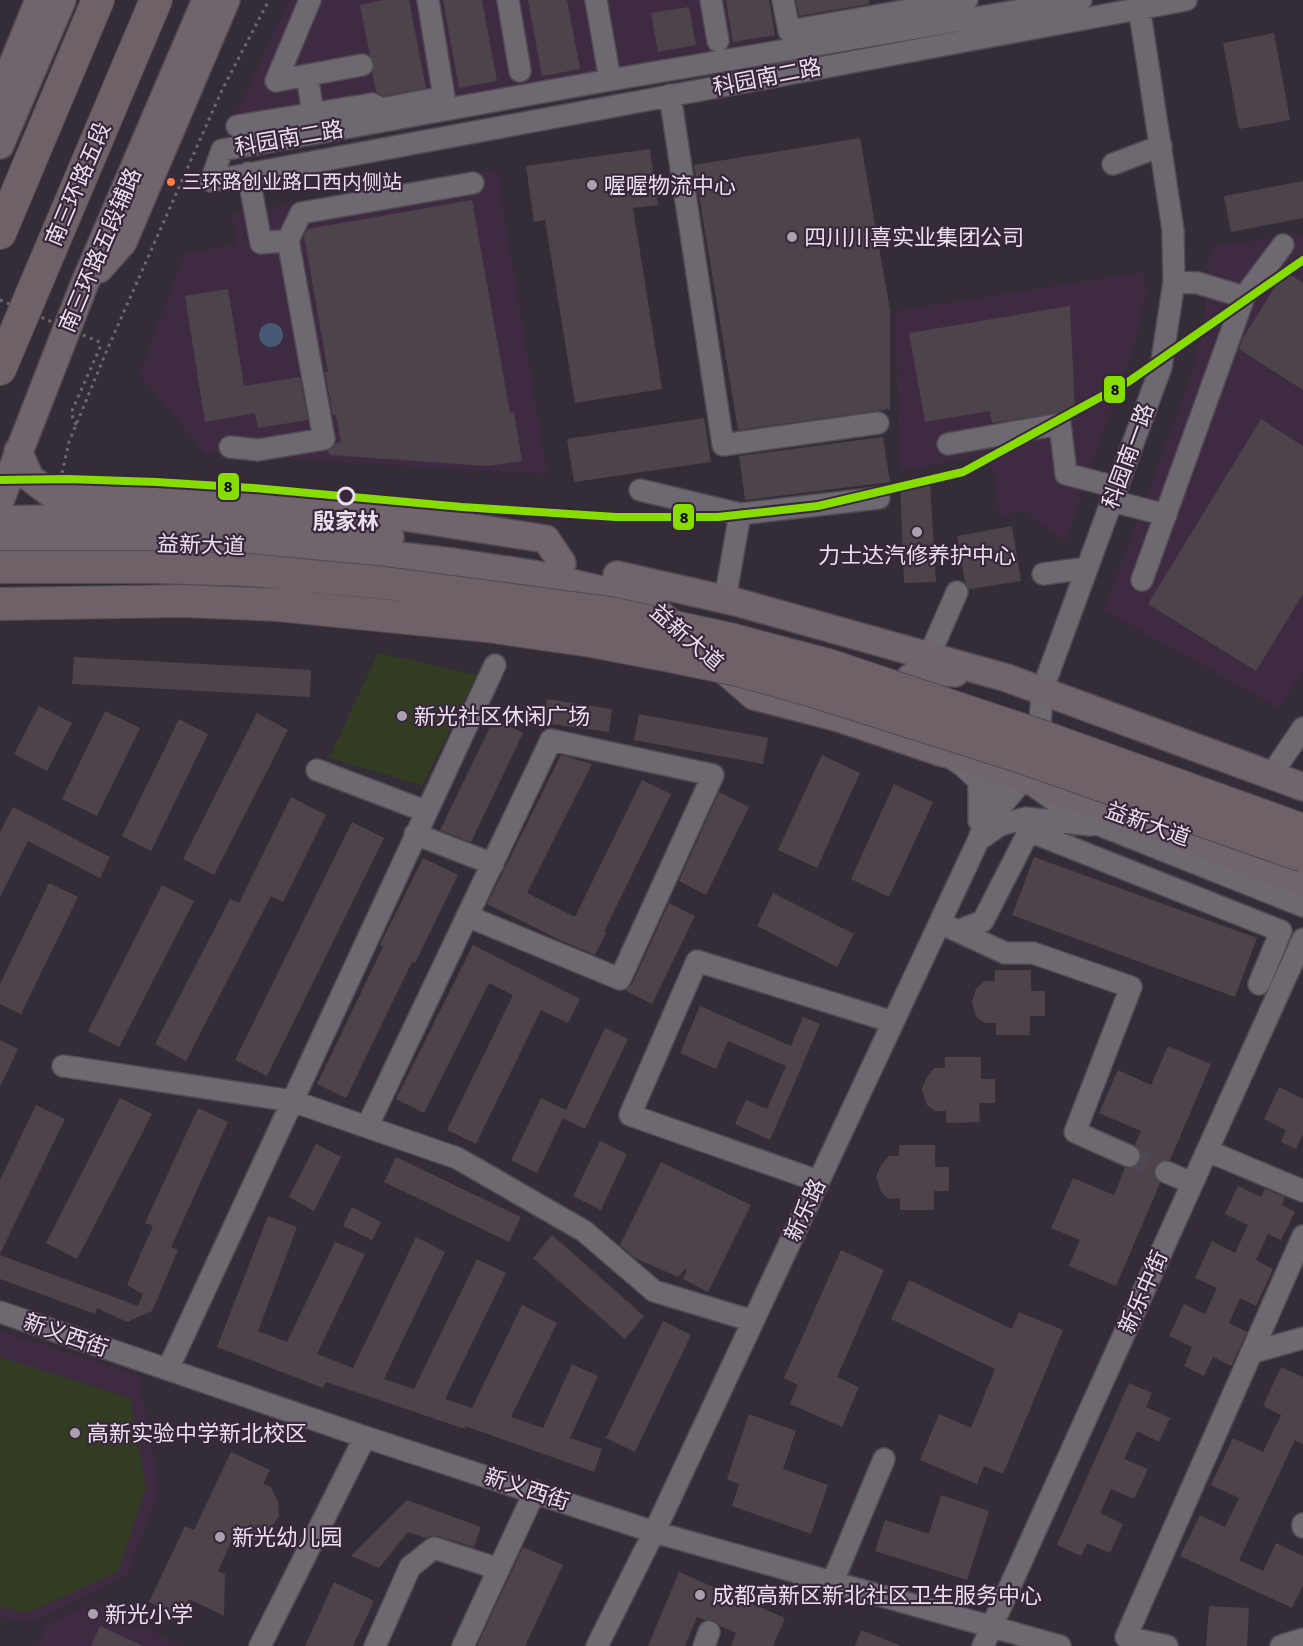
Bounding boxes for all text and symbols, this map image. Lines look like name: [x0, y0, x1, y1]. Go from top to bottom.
street label: 科园南二路: [710, 53, 824, 101]
street label: 科园南二路: [232, 115, 346, 161]
street label: 南三环路五段: [40, 118, 116, 250]
street label: 南三环路五段辅路: [53, 164, 147, 336]
place label: 三环路创业路口西内侧站: [182, 170, 402, 195]
place label: 喔喔物流中心: [604, 172, 736, 199]
marker: 三环路创业路口西内侧站: [165, 176, 177, 188]
marker: 喔喔物流中心: [585, 178, 599, 192]
place label: 四川川喜实业集团公司: [804, 224, 1024, 251]
marker: 四川川喜实业集团公司: [785, 230, 799, 244]
line badge: 8: [1103, 375, 1126, 404]
text: 8: [1111, 380, 1120, 400]
street label: 科园南一路: [1097, 400, 1159, 512]
line badge: 8: [217, 472, 240, 501]
text: 8: [224, 477, 233, 497]
marker: 殷家林: [337, 487, 355, 505]
line badge: 8: [672, 503, 695, 531]
place label: 殷家林: [313, 508, 379, 535]
text: 8: [680, 508, 689, 528]
marker: 力士达汽修养护中心: [910, 525, 924, 539]
street label: 益新大道: [157, 530, 245, 560]
place label: 力士达汽修养护中心: [818, 542, 1016, 569]
street label: 益新大道: [645, 598, 729, 676]
place label: 新光社区休闲广场: [414, 703, 590, 730]
marker: 新光社区休闲广场: [395, 709, 409, 723]
street label: 益新大道: [1102, 796, 1194, 852]
street label: 新乐路: [779, 1174, 831, 1246]
street label: 新乐中街: [1113, 1246, 1173, 1338]
street label: 新义西街: [20, 1308, 112, 1362]
place label: 高新实验中学新北校区: [87, 1420, 307, 1447]
marker: 高新实验中学新北校区: [68, 1426, 82, 1440]
street label: 新义西街: [481, 1463, 573, 1515]
place label: 新光幼儿园: [232, 1524, 342, 1551]
marker: 新光幼儿园: [213, 1530, 227, 1544]
place label: 成都高新区新北社区卫生服务中心: [712, 1582, 1042, 1609]
marker: 成都高新区新北社区卫生服务中心: [693, 1588, 707, 1602]
place label: 新光小学: [105, 1601, 193, 1628]
marker: 新光小学: [86, 1607, 100, 1621]

